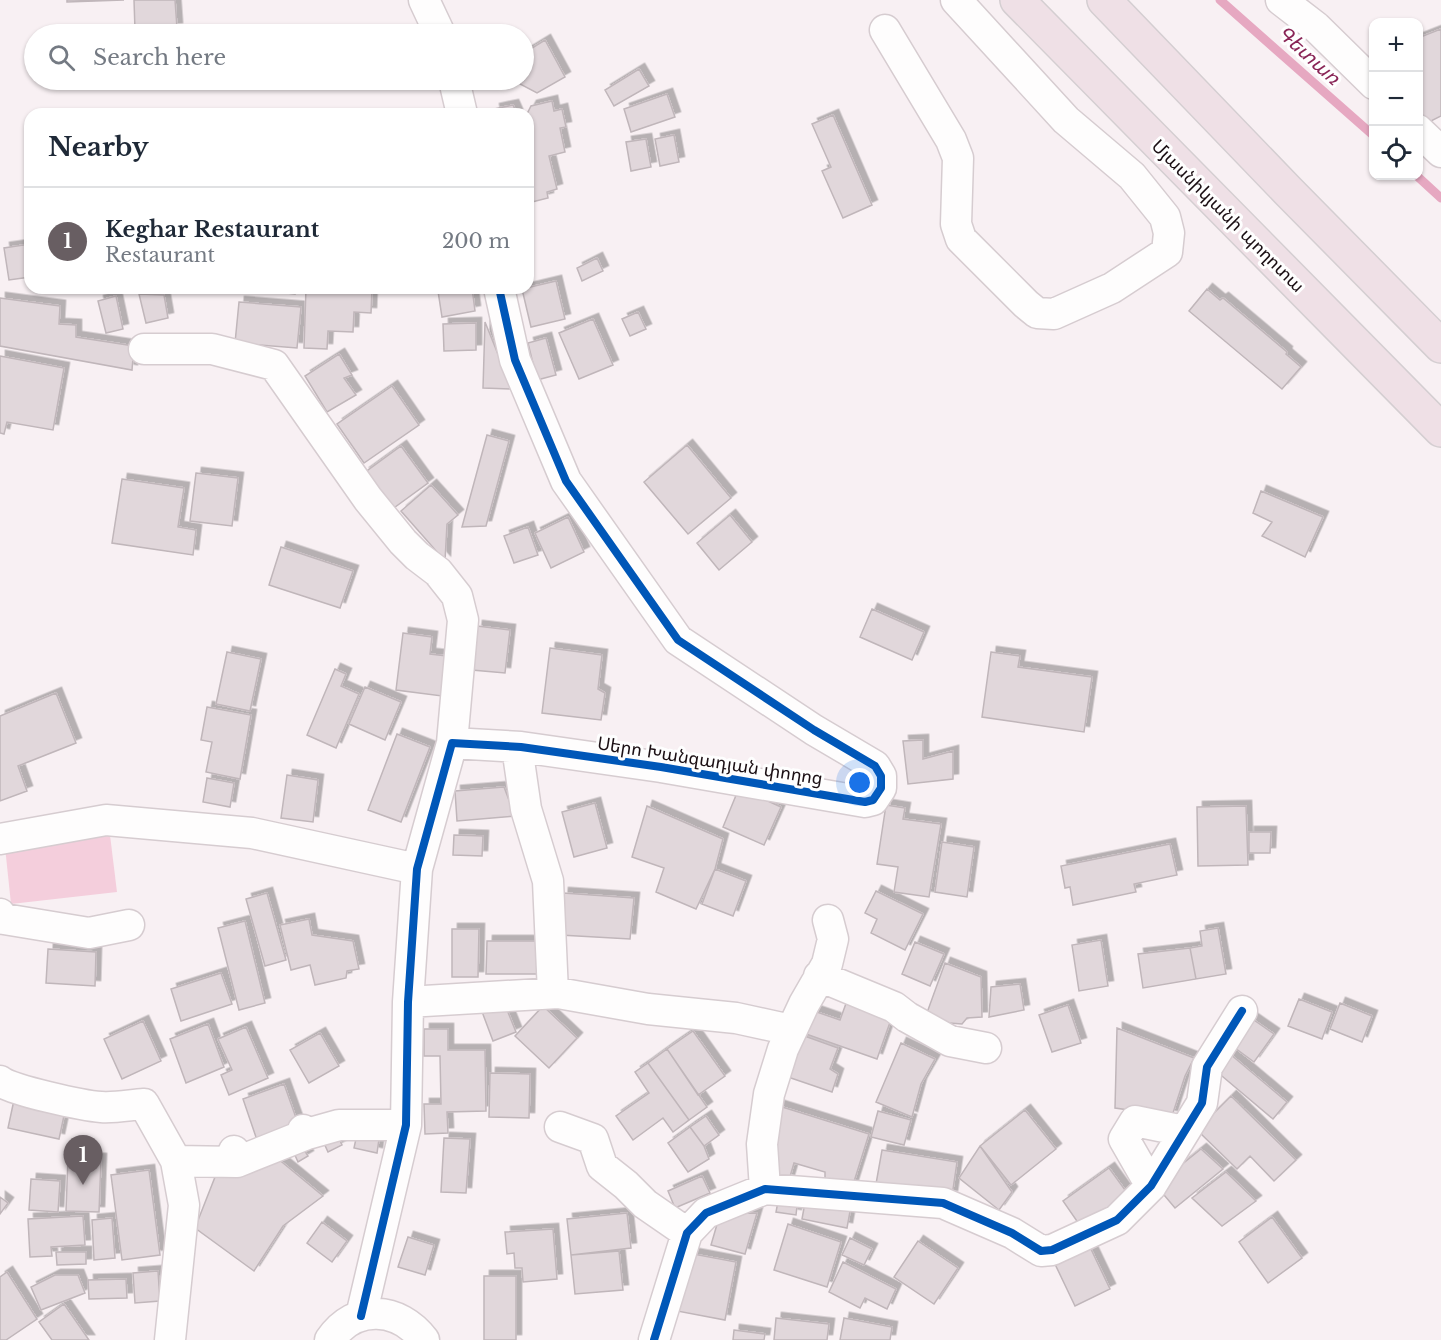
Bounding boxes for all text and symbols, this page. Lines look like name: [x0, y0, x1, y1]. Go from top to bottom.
map controls: [1369, 18, 1423, 180]
button: +: [1369, 18, 1423, 72]
water label: Գետառ: [1273, 20, 1346, 90]
search box: [24, 24, 534, 90]
icon: search: [45, 41, 78, 74]
text: Search here: [93, 44, 226, 71]
button: −: [1369, 72, 1423, 126]
button: locate: [1369, 126, 1423, 180]
text: Nearby: [48, 131, 149, 163]
street label: Մյասնիկյանի պողոտա: [1147, 135, 1309, 297]
text: Keghar Restaurant: [105, 216, 319, 243]
text: 1: [63, 229, 72, 253]
text: 200 m: [442, 229, 510, 253]
text: Restaurant: [105, 243, 215, 267]
street label: Սերո Խանզադյան փողոց: [596, 732, 824, 790]
your location: [845, 768, 874, 797]
pin: 1: [64, 1136, 103, 1185]

